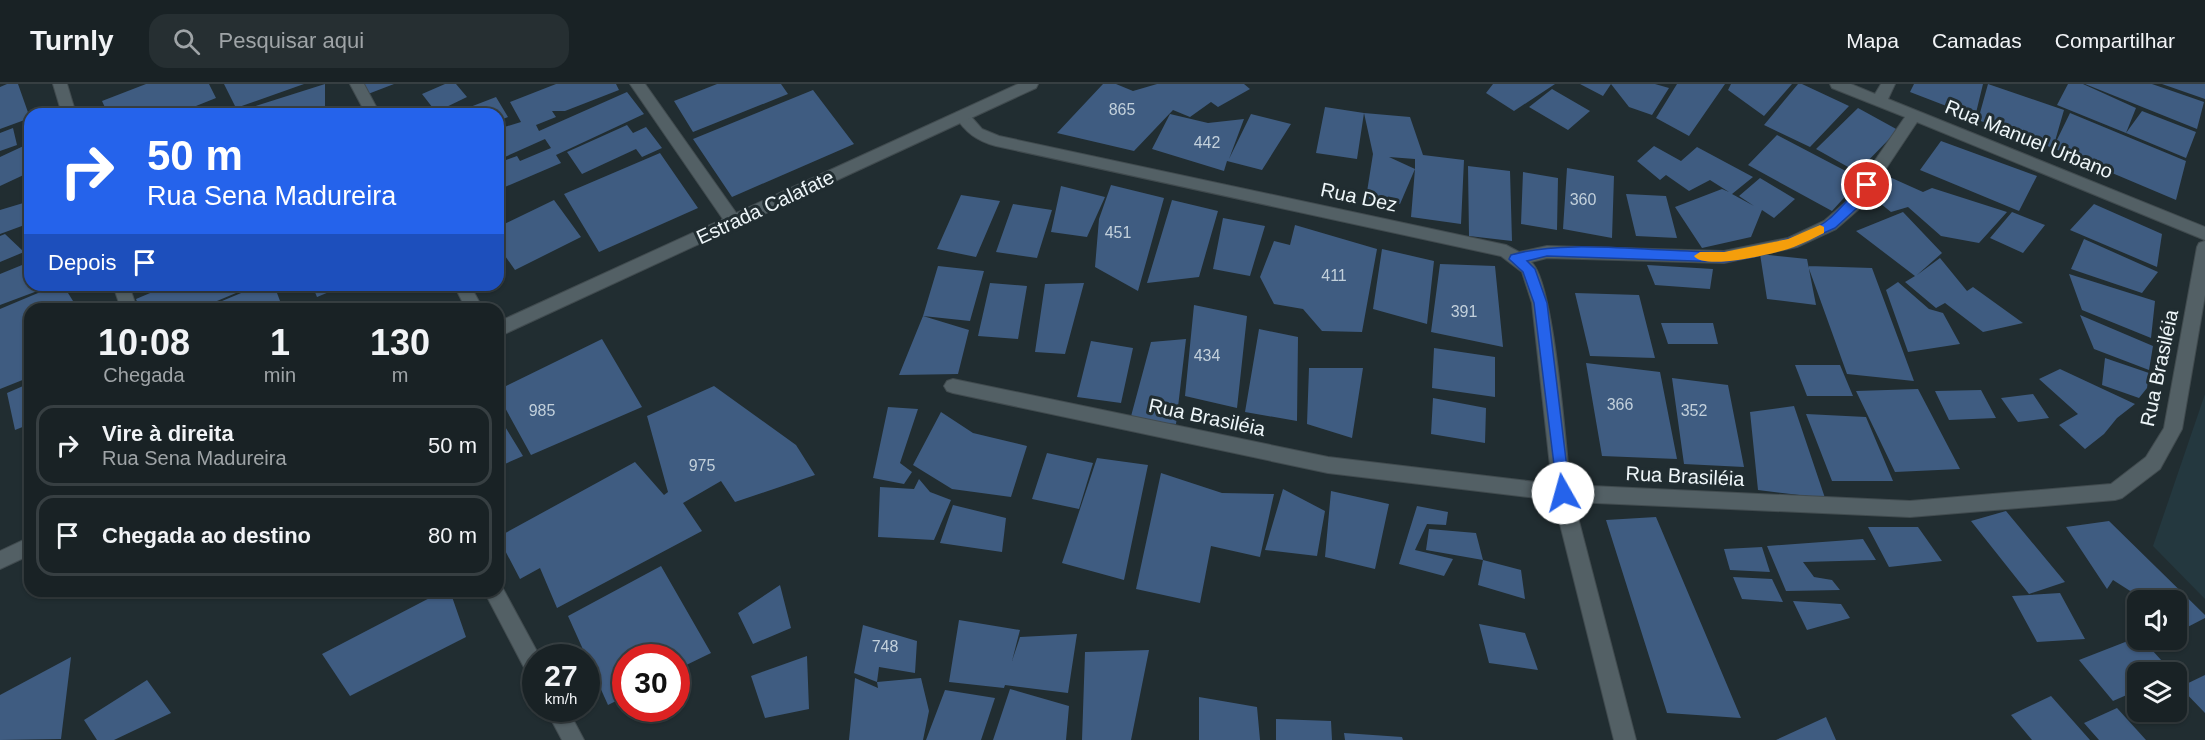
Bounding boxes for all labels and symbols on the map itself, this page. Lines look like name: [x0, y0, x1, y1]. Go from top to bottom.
street label: Rua Manuel Urbano: [1942, 95, 2116, 183]
house number: 865: [1109, 101, 1135, 118]
house number: 442: [1194, 134, 1220, 151]
pin: [1841, 159, 1892, 210]
street label: Estrada Calafate: [693, 166, 837, 248]
street label: Rua Dez: [1319, 178, 1399, 216]
house number: 360: [1570, 191, 1596, 208]
house number: 451: [1105, 224, 1131, 241]
house number: 411: [1321, 267, 1347, 284]
house number: 391: [1451, 303, 1477, 320]
street label: Rua Brasiléia: [2136, 307, 2182, 428]
house number: 434: [1194, 347, 1220, 364]
street label: Rua Brasiléia: [1147, 394, 1268, 440]
house number: 366: [1607, 396, 1633, 413]
house number: 985: [529, 402, 555, 419]
house number: 352: [1681, 402, 1707, 419]
house number: 975: [689, 457, 715, 474]
position arrow: [1531, 461, 1595, 525]
street label: Rua Brasiléia: [1625, 462, 1746, 490]
house number: 748: [872, 638, 898, 655]
speed limit sign: 30: [612, 644, 690, 722]

